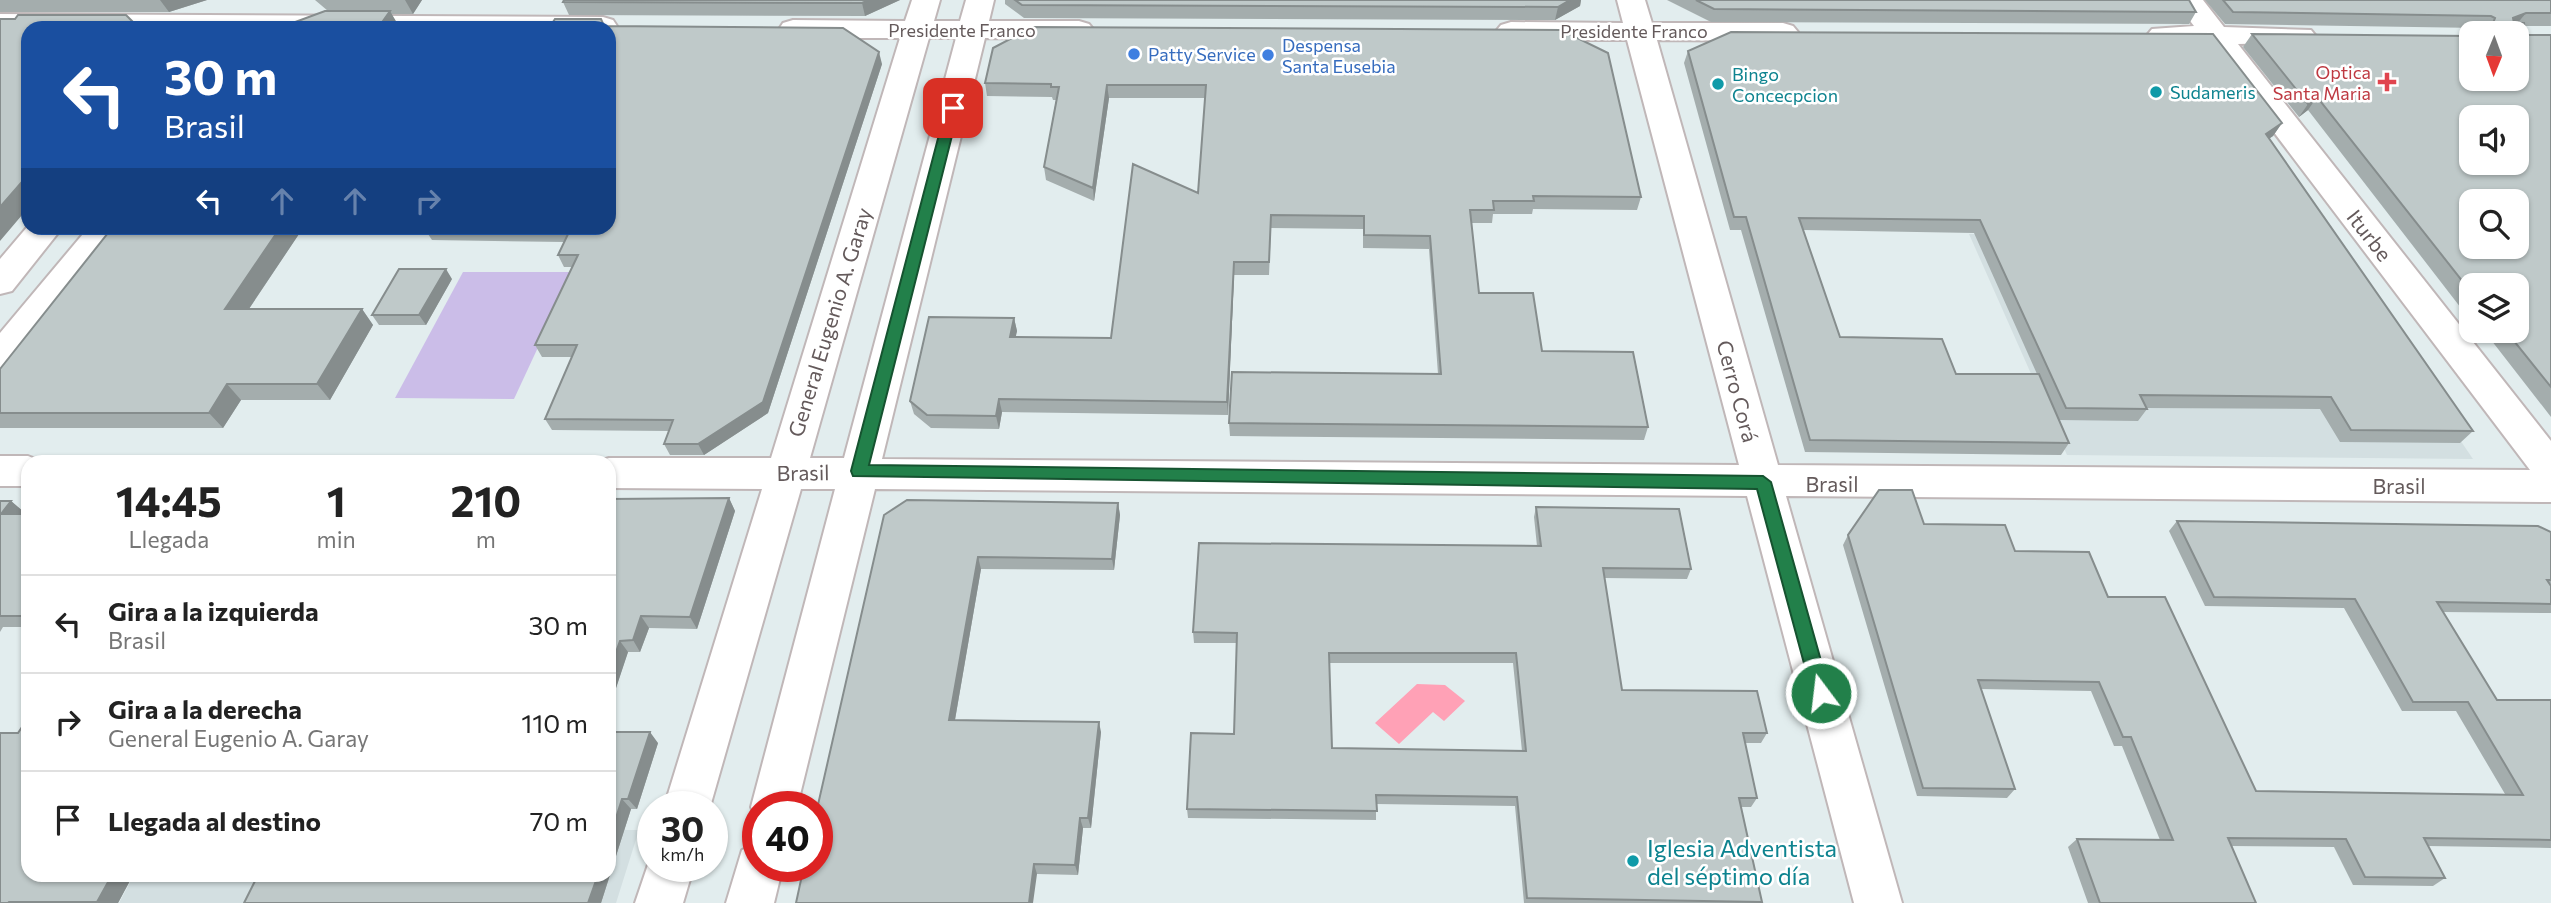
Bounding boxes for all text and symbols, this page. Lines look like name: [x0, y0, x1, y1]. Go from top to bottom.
street label: Presidente Franco: [888, 19, 1036, 41]
street label: Presidente Franco: [1560, 20, 1708, 42]
north arrow: [2459, 21, 2529, 91]
map controls: [2459, 21, 2529, 343]
place label: Despensa Santa Eusebia: [1282, 34, 1396, 77]
place label: Patty Service: [1148, 43, 1256, 65]
text: 30 m: [164, 45, 277, 105]
marker: Patty Service: [1126, 46, 1142, 62]
marker: Despensa Santa Eusebia: [1260, 47, 1276, 63]
icon: left: [49, 49, 140, 140]
place label: Optica Santa Maria: [2273, 61, 2371, 104]
place label: Bingo Concecpcion: [1732, 63, 1838, 106]
marker: Optica Santa Maria: [2377, 72, 2397, 92]
marker: Bingo Concecpcion: [1710, 76, 1726, 92]
pin: [923, 78, 983, 138]
place label: Sudameris: [2170, 81, 2256, 103]
marker: Sudameris: [2148, 84, 2164, 100]
icon: arrive: [934, 89, 972, 127]
text: Brasil: [164, 105, 245, 145]
button: sound: [2459, 105, 2529, 175]
icon: left: [190, 182, 228, 220]
icon: ahead: [263, 182, 301, 220]
icon: ahead: [336, 182, 374, 220]
icon: right: [409, 182, 447, 220]
button: search: [2459, 189, 2529, 259]
street label: General Eugenio A. Garay: [782, 204, 876, 440]
street label: Iturbe: [2342, 204, 2398, 266]
button: layers: [2459, 273, 2529, 343]
street label: Cerro Corá: [1712, 337, 1764, 445]
street label: Brasil: [776, 459, 830, 485]
street label: Brasil: [1805, 471, 1859, 496]
street label: Brasil: [2372, 473, 2426, 498]
text: 14:45: [116, 474, 222, 526]
text: 1: [327, 474, 346, 526]
text: 210: [450, 474, 521, 526]
text: Llegada: [128, 525, 209, 553]
text: min: [317, 525, 356, 553]
text: m: [476, 525, 496, 553]
text: Gira a la izquierda: [108, 595, 319, 626]
icon: left: [49, 605, 87, 643]
text: 30 m: [529, 609, 588, 640]
text: Brasil: [108, 626, 166, 654]
position arrow: [1784, 656, 1858, 730]
text: Gira a la derecha: [108, 693, 302, 724]
icon: right: [49, 703, 87, 741]
text: 110 m: [521, 707, 588, 738]
text: General Eugenio A. Garay: [108, 724, 369, 752]
speed limit sign: 40: [742, 791, 833, 882]
icon: arrive: [49, 801, 87, 839]
text: Llegada al destino: [108, 805, 321, 836]
text: 70 m: [530, 805, 588, 836]
text: 30: [661, 806, 704, 849]
place label: Iglesia Adventista del séptimo día: [1647, 833, 1837, 890]
text: km/h: [661, 843, 704, 865]
marker: Iglesia Adventista del séptimo día: [1625, 853, 1641, 869]

